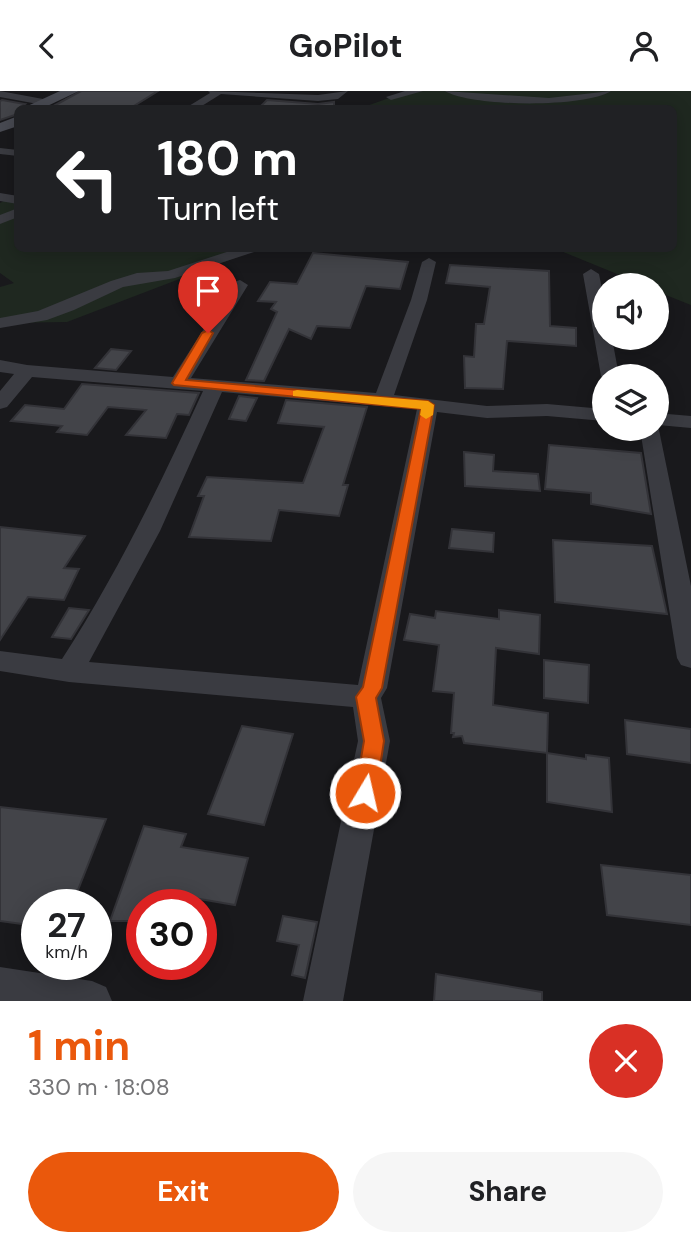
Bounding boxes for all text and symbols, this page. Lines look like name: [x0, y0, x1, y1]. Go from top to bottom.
text: GoPilot: [288, 25, 403, 67]
icon: back: [28, 27, 66, 65]
icon: person: [625, 27, 663, 65]
text: 180 m: [157, 126, 298, 190]
icon: left: [42, 133, 133, 224]
text: Turn left: [157, 188, 279, 230]
pin: [178, 261, 238, 333]
icon: arrive: [189, 272, 227, 310]
map controls: [592, 273, 669, 441]
button: sound: [592, 273, 669, 350]
button: layers: [592, 364, 669, 441]
position arrow: [328, 756, 402, 830]
speed limit sign: 30: [126, 889, 217, 980]
text: 27: [47, 902, 86, 948]
text: km/h: [45, 940, 88, 964]
text: 1 min: [28, 1018, 130, 1073]
button: close: [589, 1024, 663, 1098]
text: 330 m · 18:08: [28, 1072, 170, 1102]
button: Exit: [28, 1152, 339, 1232]
button: Share: [353, 1152, 663, 1232]

